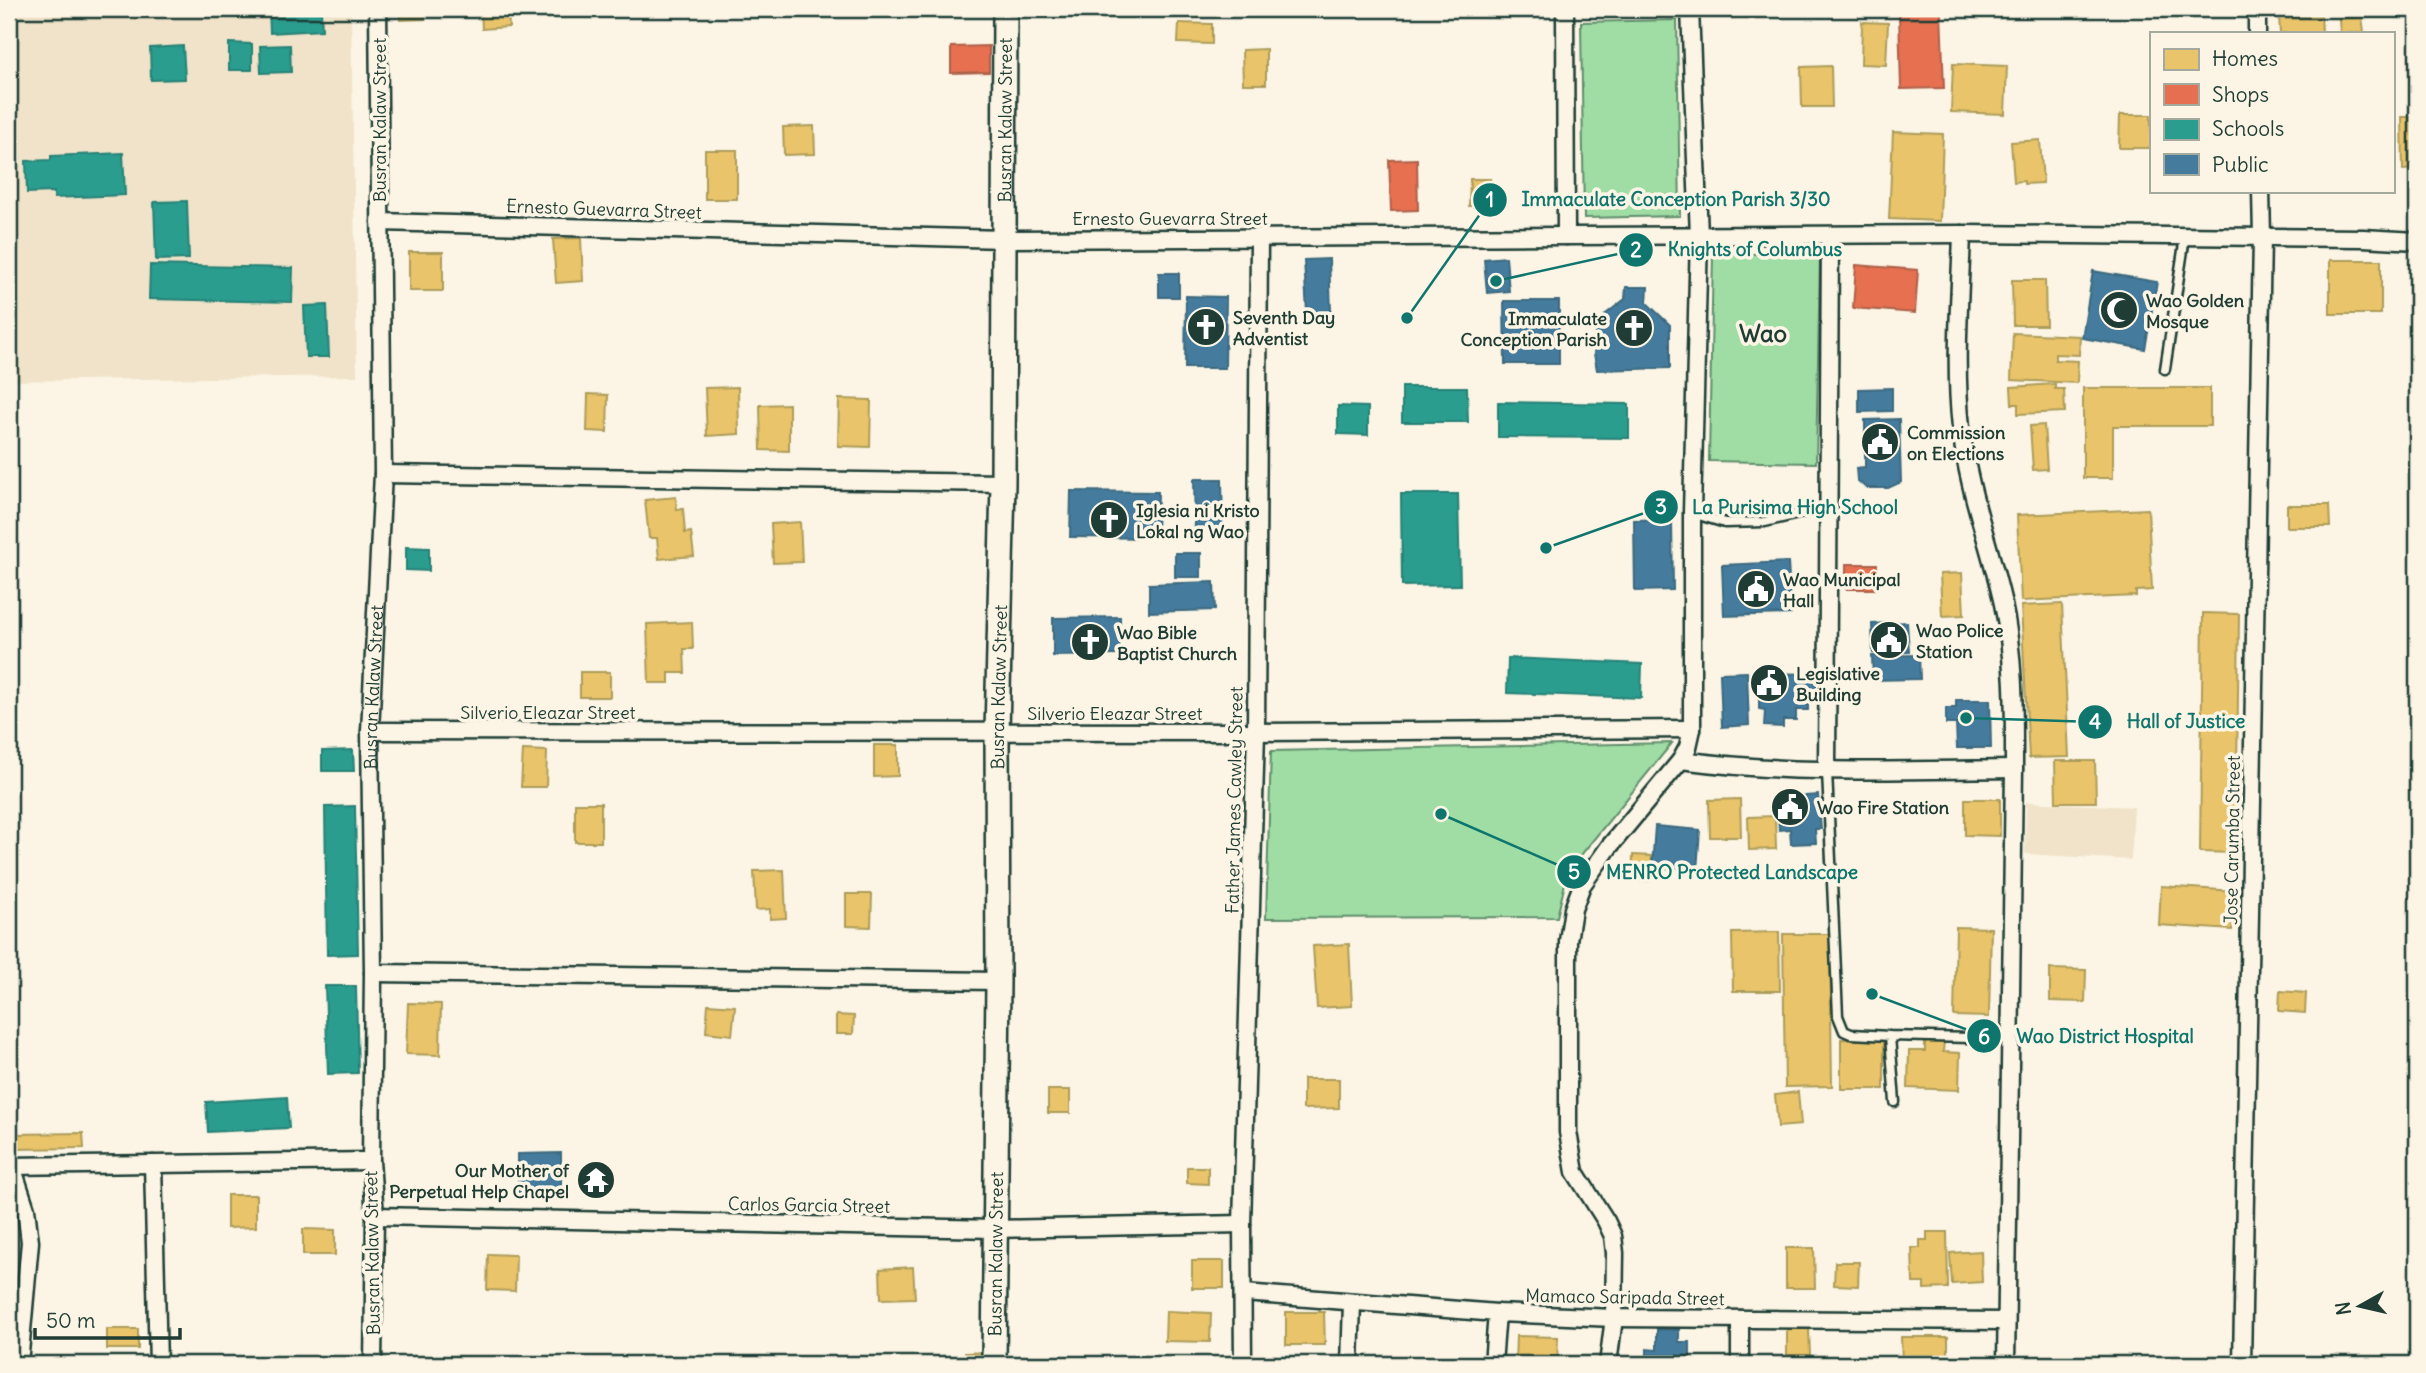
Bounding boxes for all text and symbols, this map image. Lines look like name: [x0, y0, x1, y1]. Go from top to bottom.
legend: [2150, 32, 2394, 192]
street label: Busran Kalaw Street: [368, 38, 391, 202]
street label: Busran Kalaw Street: [993, 38, 1016, 203]
text: Homes: [2212, 45, 2278, 72]
text: Shops: [2212, 81, 2269, 108]
text: Schools: [2212, 115, 2284, 142]
text: Public: [2212, 151, 2269, 178]
callout: Immaculate Conception Parish 3/30: [1472, 180, 1844, 220]
text: 1: [1486, 186, 1494, 213]
text: Immaculate Conception Parish 3/30: [1521, 187, 1831, 211]
street label: Ernesto Guevarra Street: [506, 194, 702, 224]
street label: Ernesto Guevarra Street: [1072, 207, 1268, 230]
callout: Knights of Columbus: [1619, 230, 1856, 270]
text: 2: [1630, 236, 1642, 263]
text: Knights of Columbus: [1668, 237, 1843, 261]
mosque icon: Wao Golden Mosque: [2098, 289, 2140, 331]
place label: Wao Golden Mosque: [2146, 289, 2245, 333]
church icon: Seventh Day Adventist: [1185, 306, 1227, 348]
place label: Seventh Day Adventist: [1233, 306, 1335, 350]
place label: Immaculate Conception Parish: [1461, 307, 1608, 351]
church icon: Immaculate Conception Parish: [1613, 307, 1655, 349]
district label: Wao: [1739, 318, 1787, 348]
public building icon: Commission on Elections: [1859, 421, 1901, 463]
place label: Commission on Elections: [1907, 421, 2006, 465]
callout: La Purisima High School: [1643, 487, 1912, 527]
text: 3: [1655, 493, 1667, 520]
text: La Purisima High School: [1692, 495, 1898, 519]
church icon: Iglesia ni Kristo Lokal ng Wao: [1088, 499, 1130, 541]
place label: Iglesia ni Kristo Lokal ng Wao: [1136, 499, 1260, 543]
public building icon: Wao Municipal Hall: [1735, 568, 1777, 610]
place label: Wao Municipal Hall: [1783, 568, 1901, 612]
street label: Busran Kalaw Street: [358, 604, 388, 770]
street label: Busran Kalaw Street: [985, 604, 1012, 769]
public building icon: Wao Police Station: [1868, 619, 1910, 661]
place label: Wao Police Station: [1916, 619, 2004, 663]
church icon: Wao Bible Baptist Church: [1069, 621, 1111, 663]
place label: Wao Bible Baptist Church: [1117, 621, 1238, 665]
public building icon: Legislative Building: [1748, 662, 1790, 704]
place label: Legislative Building: [1796, 662, 1880, 706]
street label: Father James Cawley Street: [1221, 686, 1247, 914]
street label: Silverio Eleazar Street: [460, 701, 636, 724]
street label: Silverio Eleazar Street: [1027, 702, 1203, 725]
callout: Hall of Justice: [2077, 702, 2259, 742]
text: 4: [2089, 708, 2101, 735]
text: Hall of Justice: [2127, 709, 2245, 733]
street label: Jose Carumba Street: [2219, 755, 2245, 925]
public building icon: Wao Fire Station: [1769, 786, 1811, 828]
place label: Wao Fire Station: [1817, 796, 1950, 819]
callout: MENRO Protected Landscape: [1557, 852, 1872, 892]
text: 5: [1568, 858, 1580, 885]
text: MENRO Protected Landscape: [1606, 860, 1858, 884]
callout: Wao District Hospital: [1967, 1016, 2207, 1056]
text: 6: [1978, 1023, 1990, 1050]
text: Wao District Hospital: [2016, 1024, 2194, 1048]
place label: Our Mother of Perpetual Help Chapel: [389, 1159, 570, 1203]
temple icon: Our Mother of Perpetual Help Chapel: [575, 1159, 617, 1201]
street label: Busran Kalaw Street: [359, 1170, 385, 1336]
street label: Busran Kalaw Street: [983, 1171, 1008, 1337]
street label: Carlos Garcia Street: [728, 1192, 890, 1218]
north arrow: [2324, 1272, 2394, 1342]
street label: Mamaco Saripada Street: [1525, 1284, 1725, 1310]
scale bar: [35, 1296, 180, 1340]
text: N: [2330, 1300, 2356, 1317]
text: 50 m: [46, 1307, 95, 1334]

